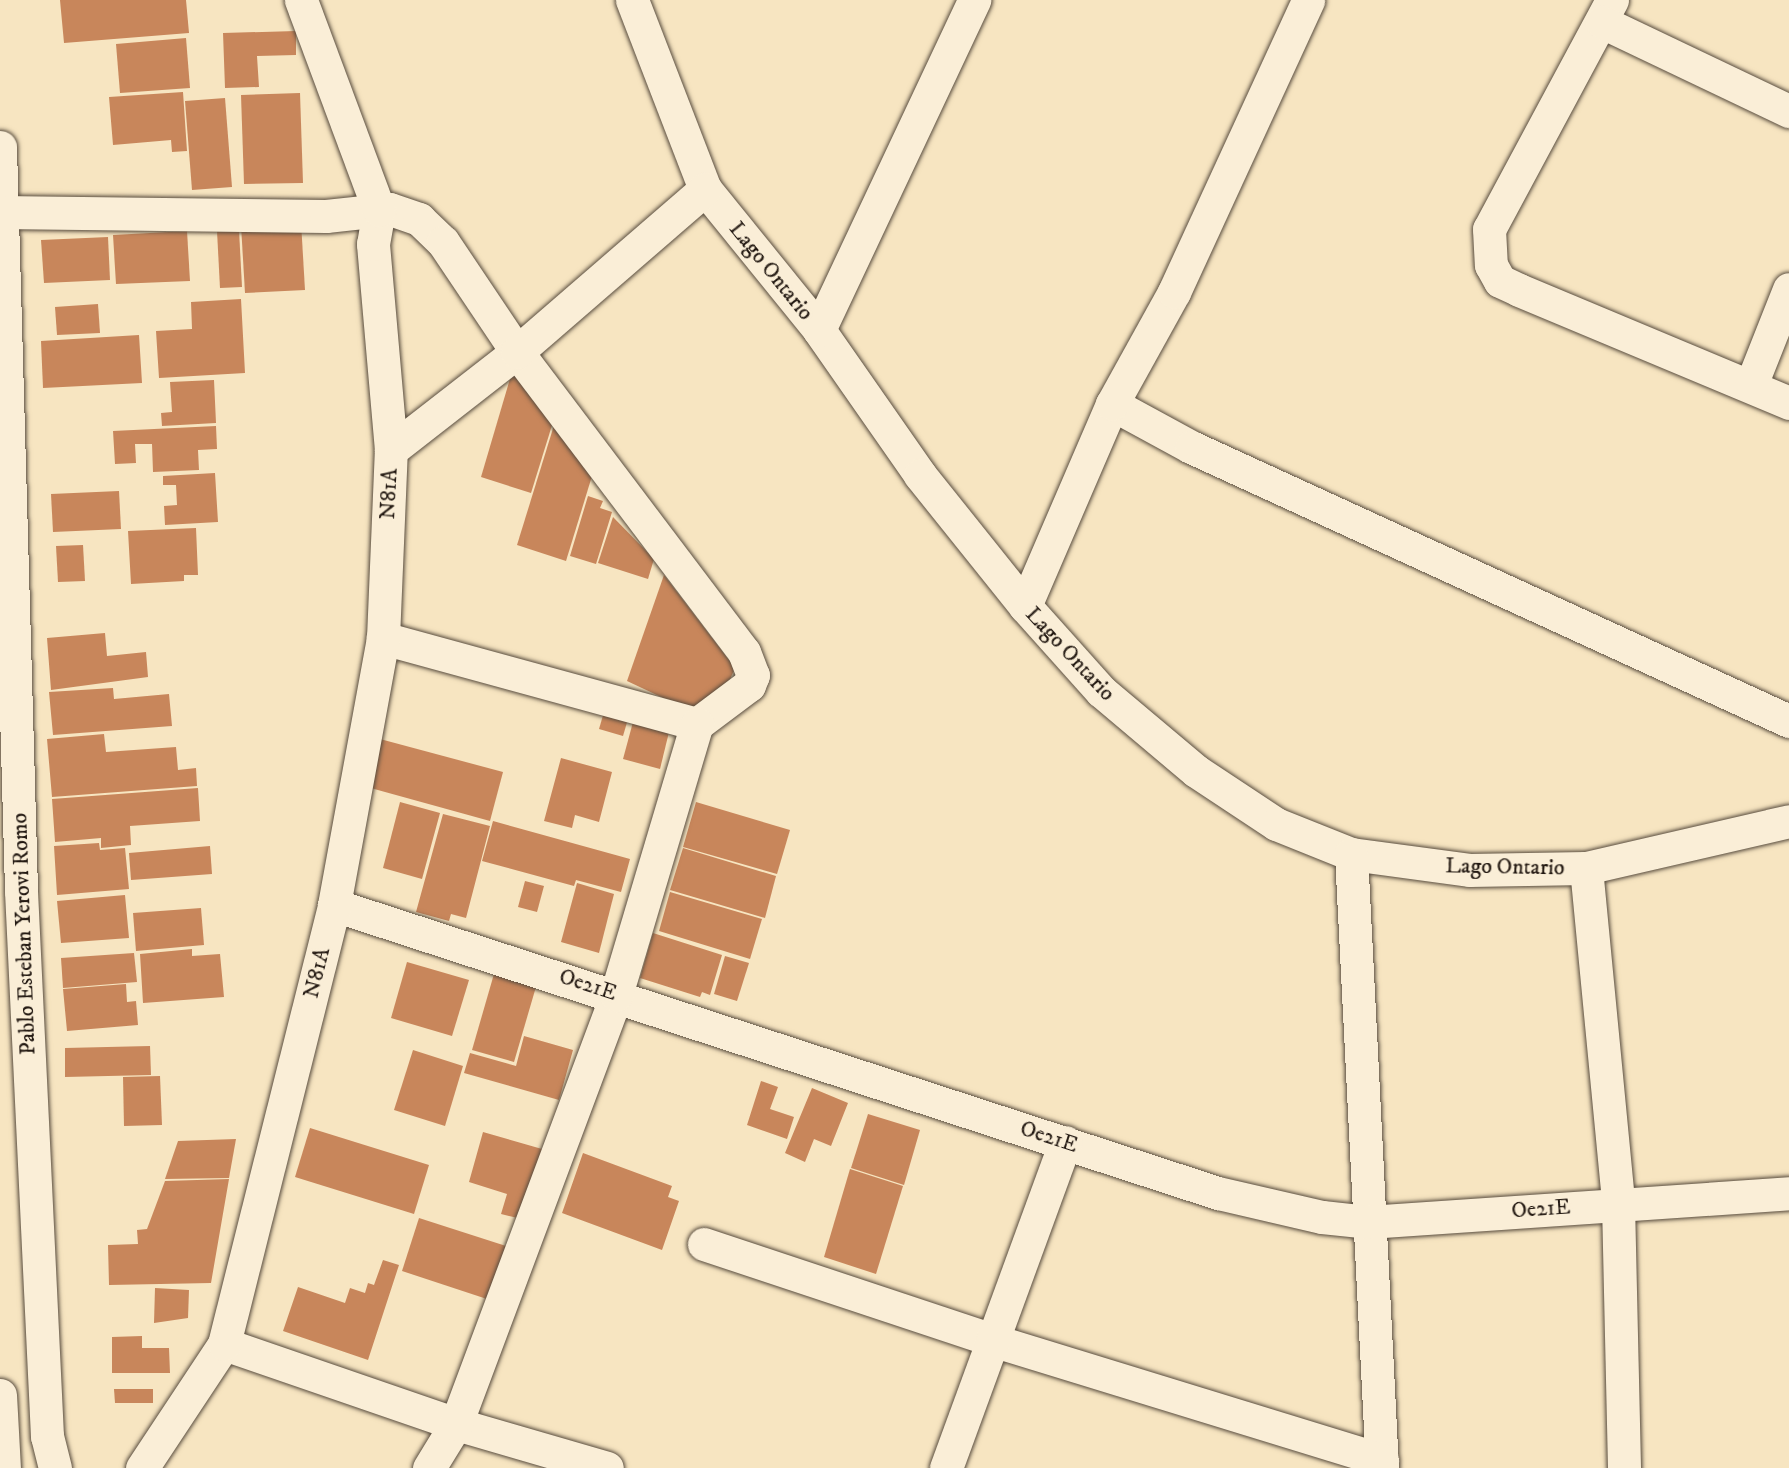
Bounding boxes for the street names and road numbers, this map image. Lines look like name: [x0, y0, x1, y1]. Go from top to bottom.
street label: Lago Ontario: [723, 216, 819, 326]
street label: N81A: [374, 468, 404, 520]
street label: Lago Ontario: [1020, 601, 1120, 707]
street label: Pablo Esteban Yerovi Romo: [7, 813, 41, 1055]
street label: Lago Ontario: [1445, 853, 1565, 881]
street label: N81A: [298, 945, 336, 1001]
street label: Oe21E: [556, 963, 620, 1007]
street label: Oe21E: [1017, 1115, 1081, 1159]
street label: Oe21E: [1511, 1194, 1571, 1224]

